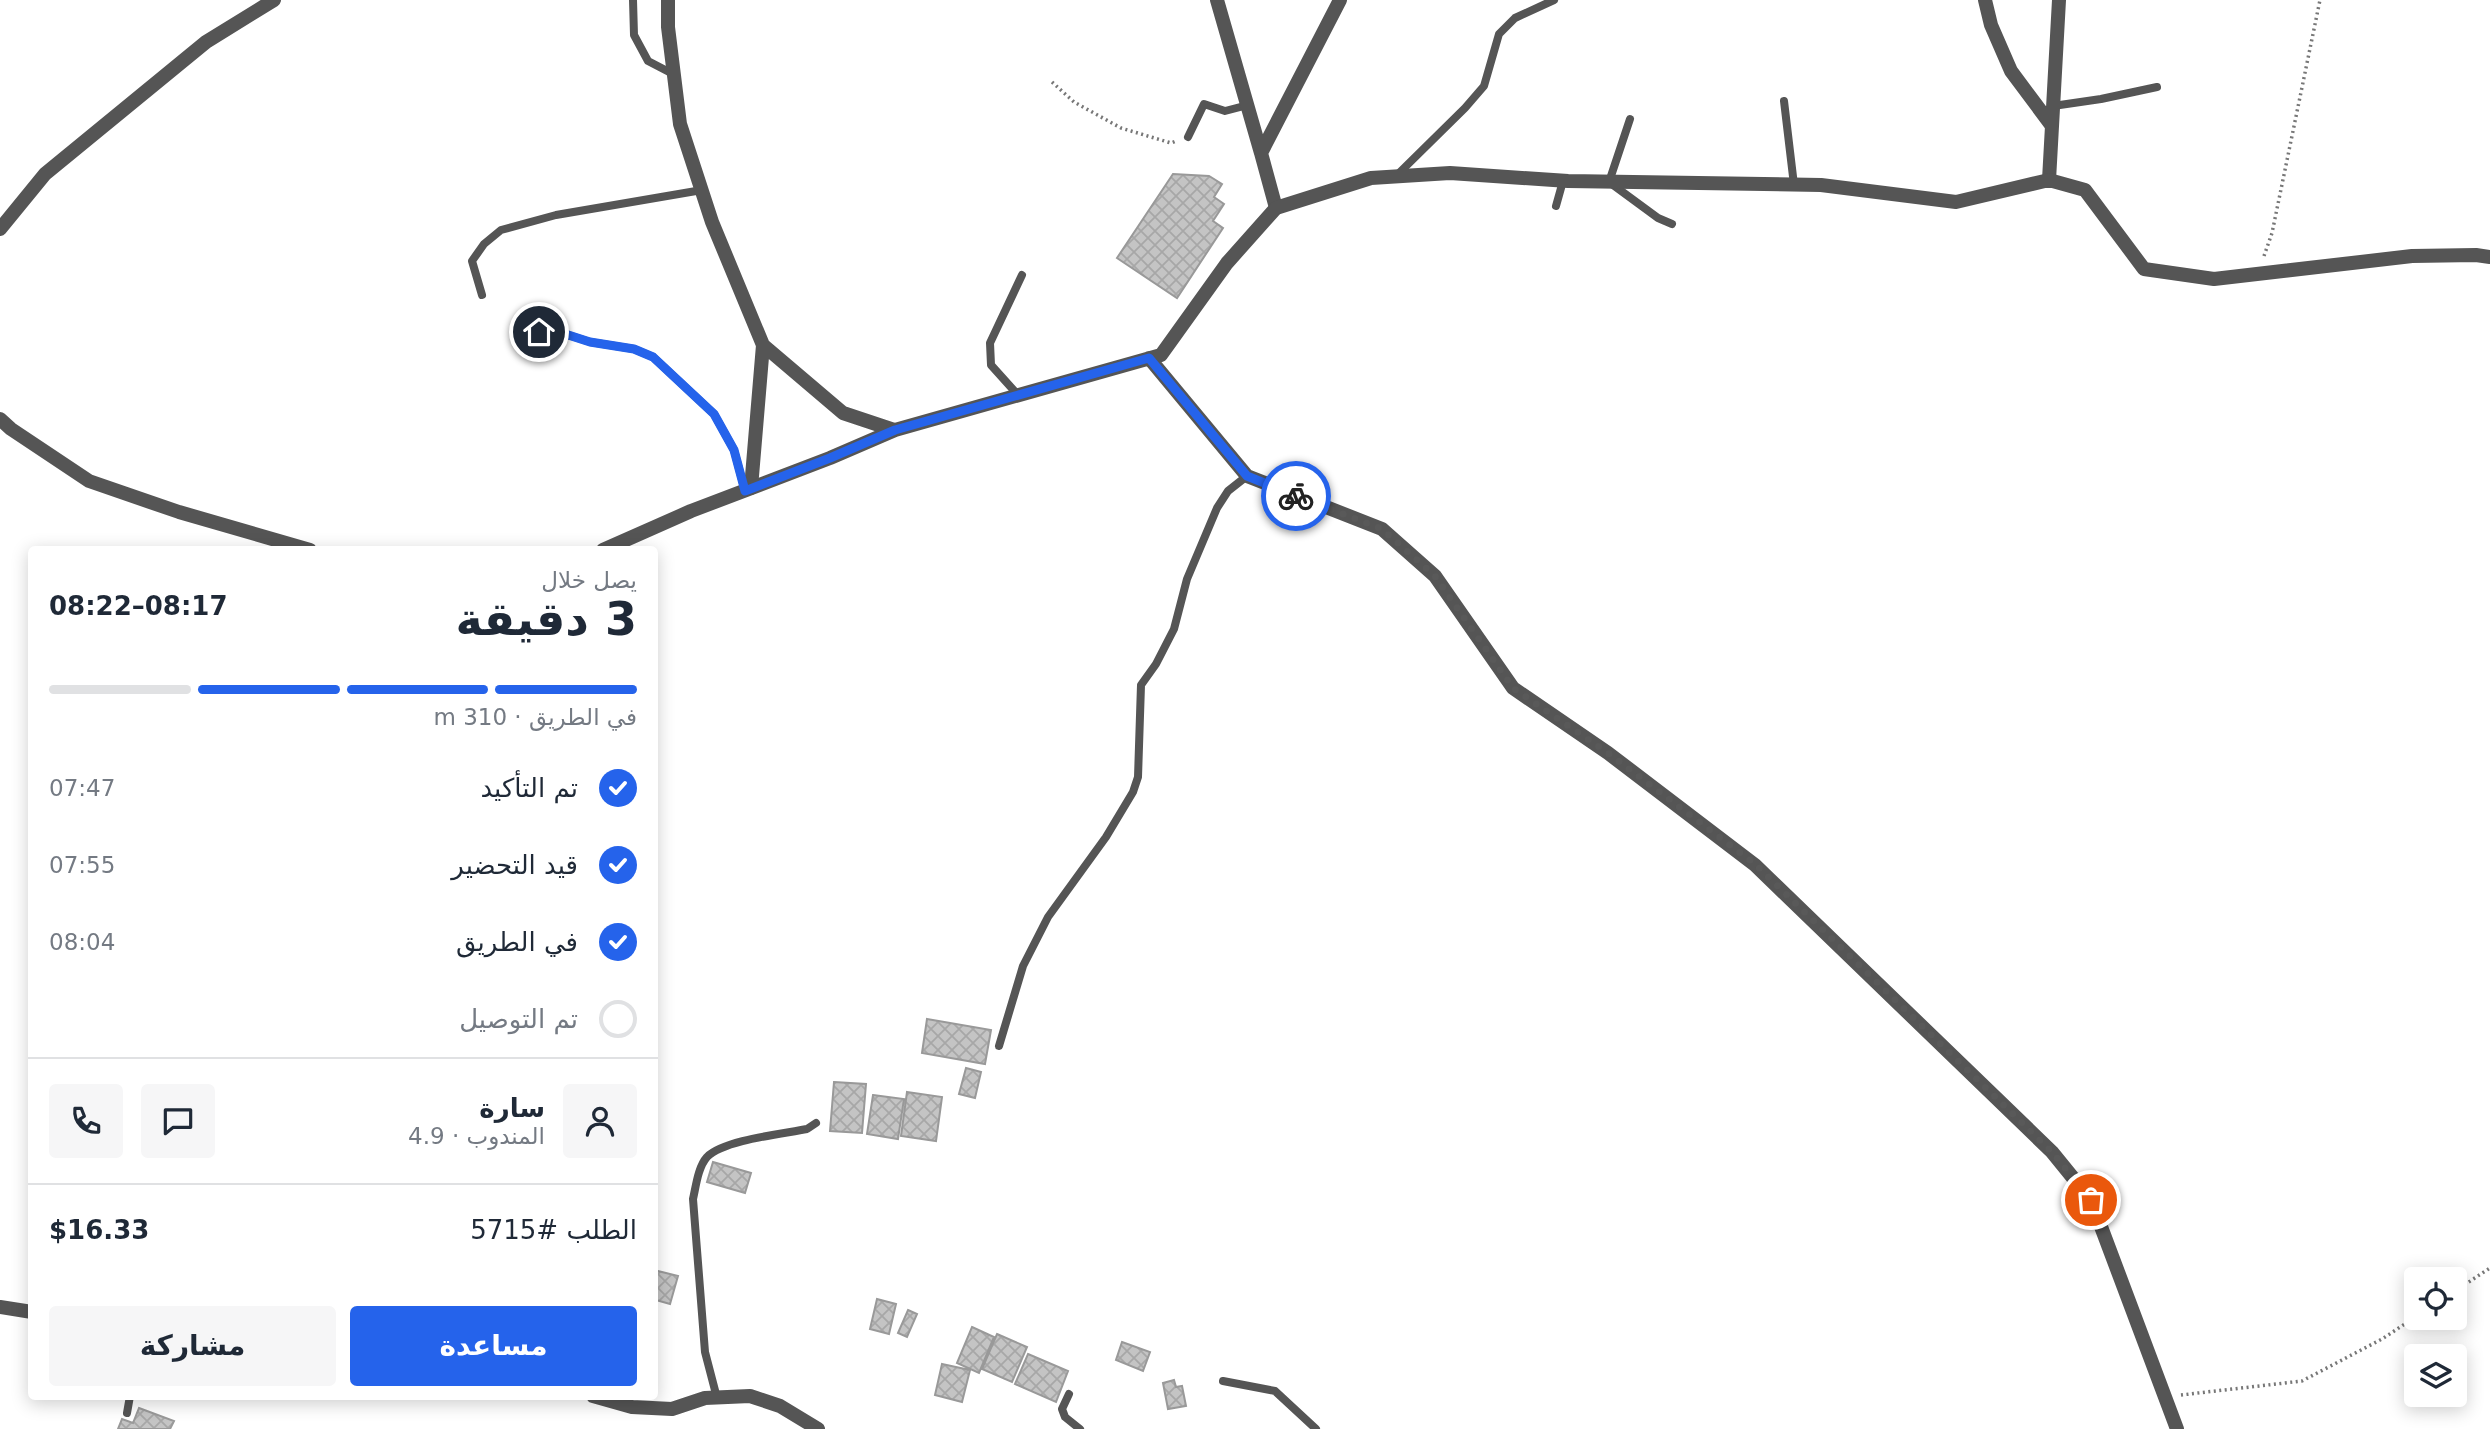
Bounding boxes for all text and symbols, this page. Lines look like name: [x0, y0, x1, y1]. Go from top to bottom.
pin: [509, 302, 569, 362]
icon: home: [520, 313, 558, 351]
courier: [1261, 461, 1331, 531]
icon: bike: [1277, 477, 1315, 515]
text: يصل خلال: [541, 567, 637, 593]
text: 08:17–08:22: [49, 591, 228, 621]
text: 3 دقيقة: [455, 592, 637, 646]
text: في الطريق · 310 m: [433, 704, 637, 730]
icon: check: [599, 769, 637, 807]
text: تم التأكيد: [480, 773, 578, 803]
text: 07:47: [49, 775, 115, 801]
icon: check: [599, 846, 637, 884]
text: قيد التحضير: [451, 850, 578, 880]
text: 07:55: [49, 852, 115, 878]
icon: check: [599, 923, 637, 961]
text: في الطريق: [456, 927, 578, 957]
text: 08:04: [49, 929, 115, 955]
text: تم التوصيل: [459, 1004, 578, 1034]
button: phone: [49, 1084, 123, 1158]
button: chat: [141, 1084, 215, 1158]
button: person: [563, 1084, 637, 1158]
text: سارة: [479, 1093, 545, 1123]
text: المندوب · 4.9: [408, 1123, 545, 1149]
pin: [2061, 1170, 2121, 1230]
icon: bag: [2072, 1181, 2110, 1219]
text: $16.33: [49, 1215, 149, 1245]
text: الطلب #5715: [470, 1215, 637, 1245]
map controls: [2404, 1267, 2467, 1407]
button: locate: [2404, 1267, 2467, 1330]
button: مشاركة: [49, 1306, 336, 1386]
button: مساعدة: [350, 1306, 637, 1386]
button: layers: [2404, 1344, 2467, 1407]

